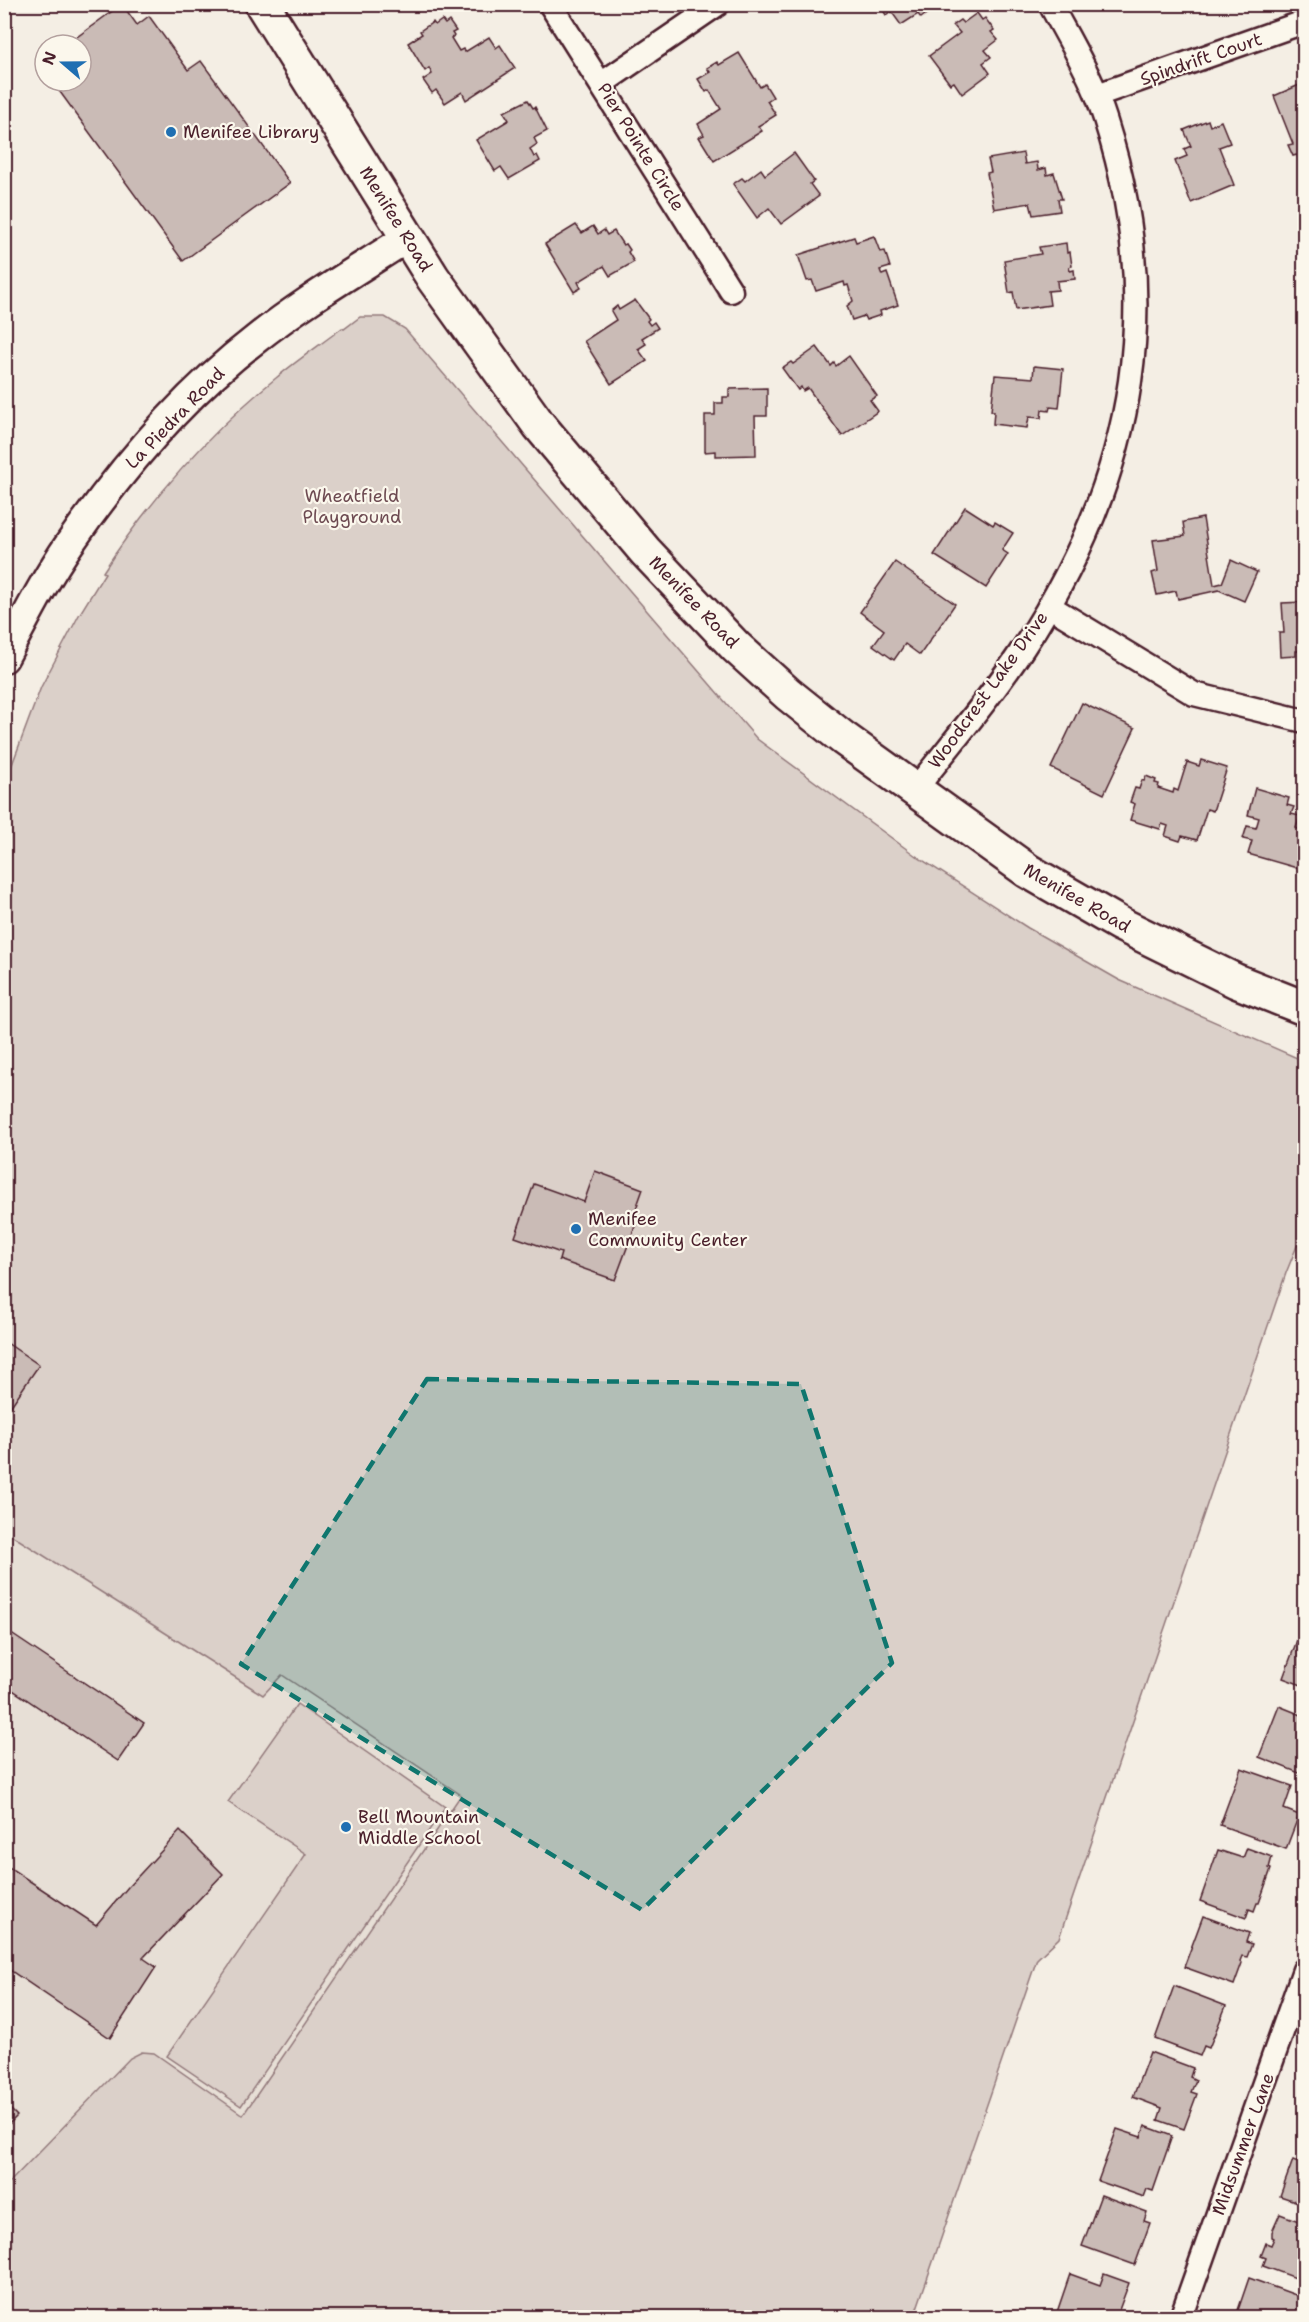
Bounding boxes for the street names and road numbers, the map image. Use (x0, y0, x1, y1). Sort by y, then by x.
street label: Spindrift Court (1137, 27, 1265, 91)
street label: Pier Pointe Circle (592, 78, 690, 216)
street label: Menifee Road (354, 162, 438, 276)
street label: La Piedra Road (120, 362, 230, 474)
street label: Menifee Road (644, 550, 744, 654)
street label: Woodcrest Lake Drive (923, 606, 1053, 774)
street label: Menifee Road (1019, 858, 1135, 938)
street label: Midsummer Lane (1206, 2070, 1280, 2218)

